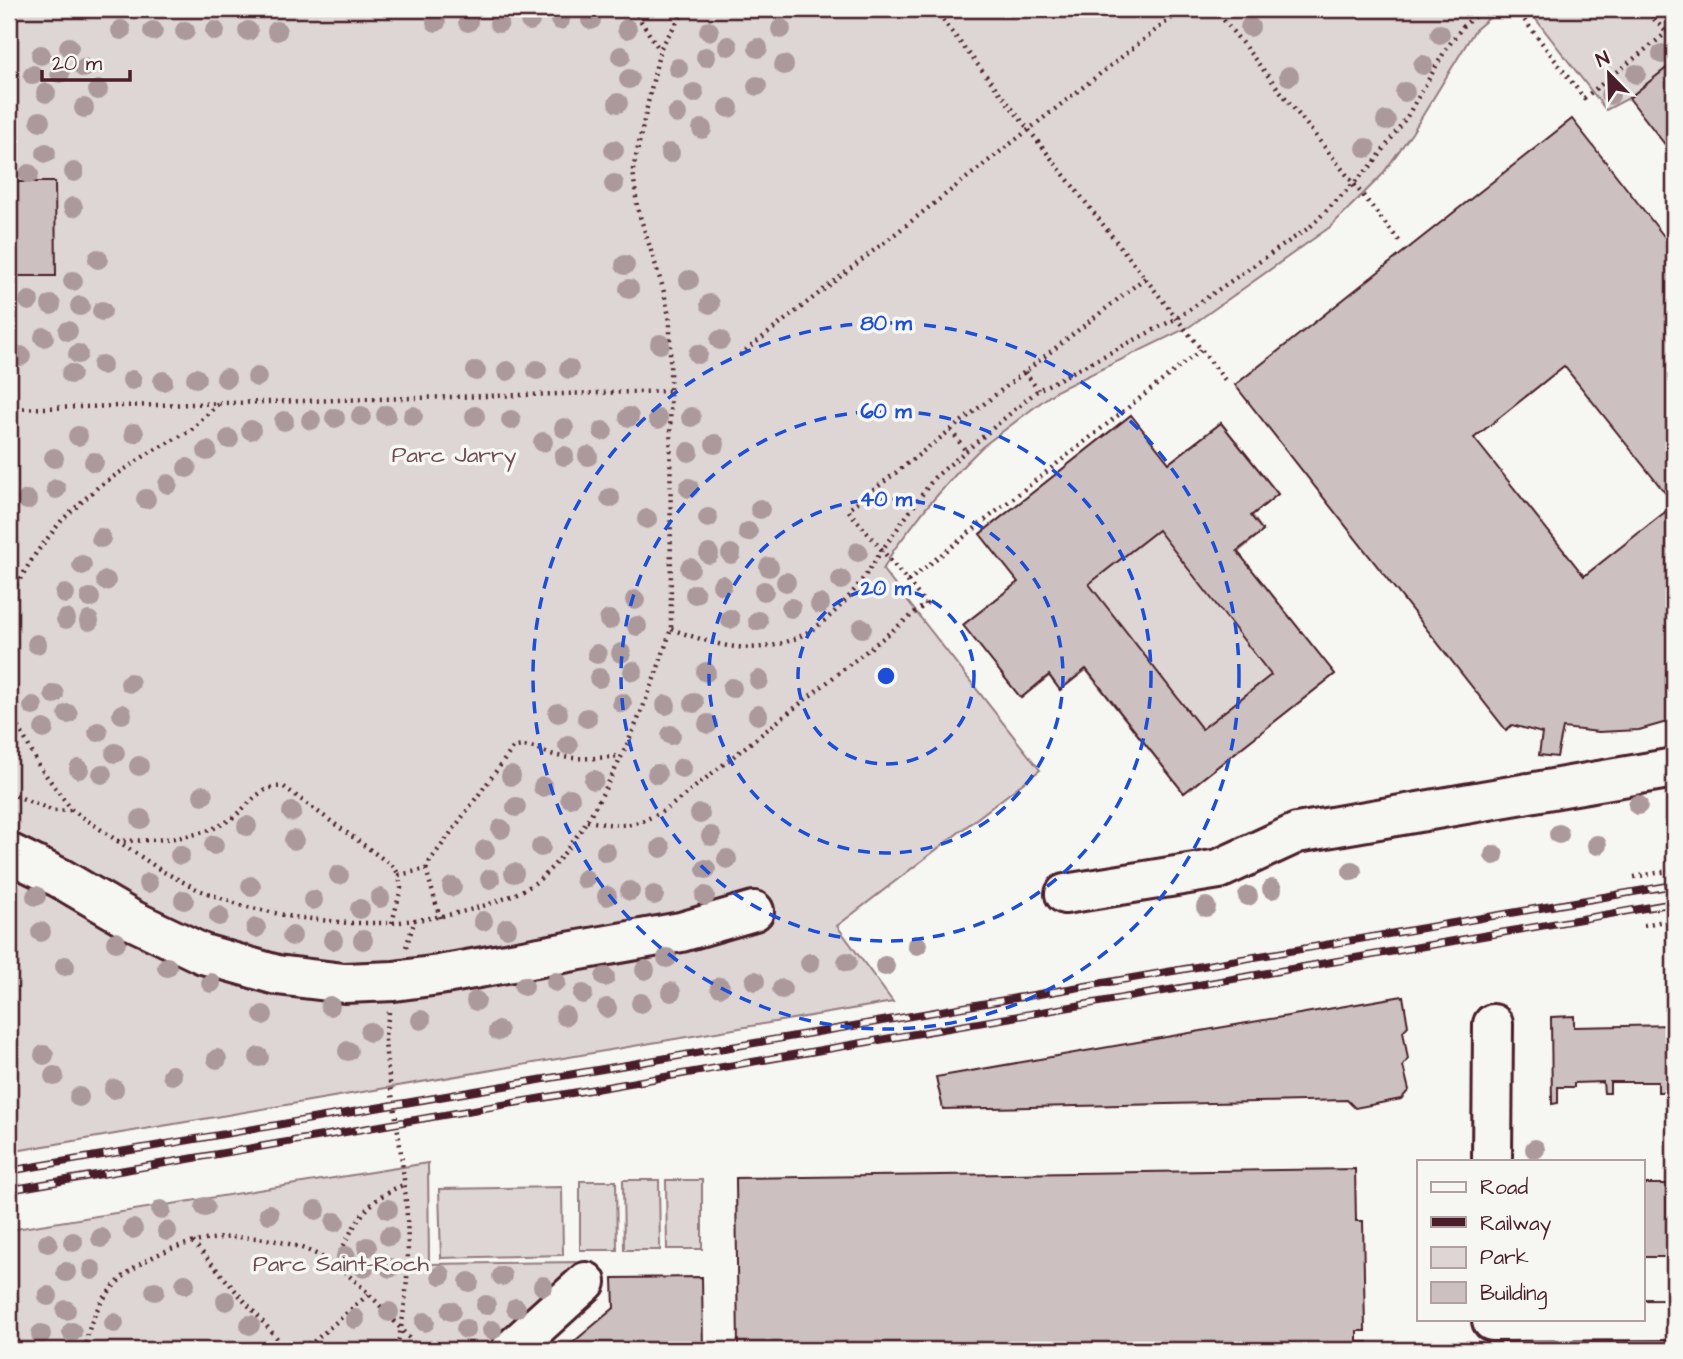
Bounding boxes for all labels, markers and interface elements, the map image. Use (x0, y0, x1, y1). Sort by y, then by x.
scale bar (42, 38, 130, 82)
north arrow (1574, 38, 1644, 108)
text: N (1592, 45, 1614, 74)
text: 20 m (52, 49, 103, 78)
text: 80 m (860, 309, 912, 338)
text: 60 m (860, 397, 912, 426)
park label: Parc Jarry (392, 439, 517, 472)
text: 40 m (860, 485, 913, 514)
text: 20 m (860, 574, 912, 603)
centre of rings (874, 664, 898, 688)
legend (1417, 1160, 1644, 1320)
text: Road (1480, 1173, 1528, 1202)
text: Railway (1480, 1209, 1552, 1240)
text: Park (1480, 1243, 1529, 1272)
park label: Parc Saint-Roch (253, 1248, 430, 1280)
text: Building (1480, 1279, 1548, 1310)

